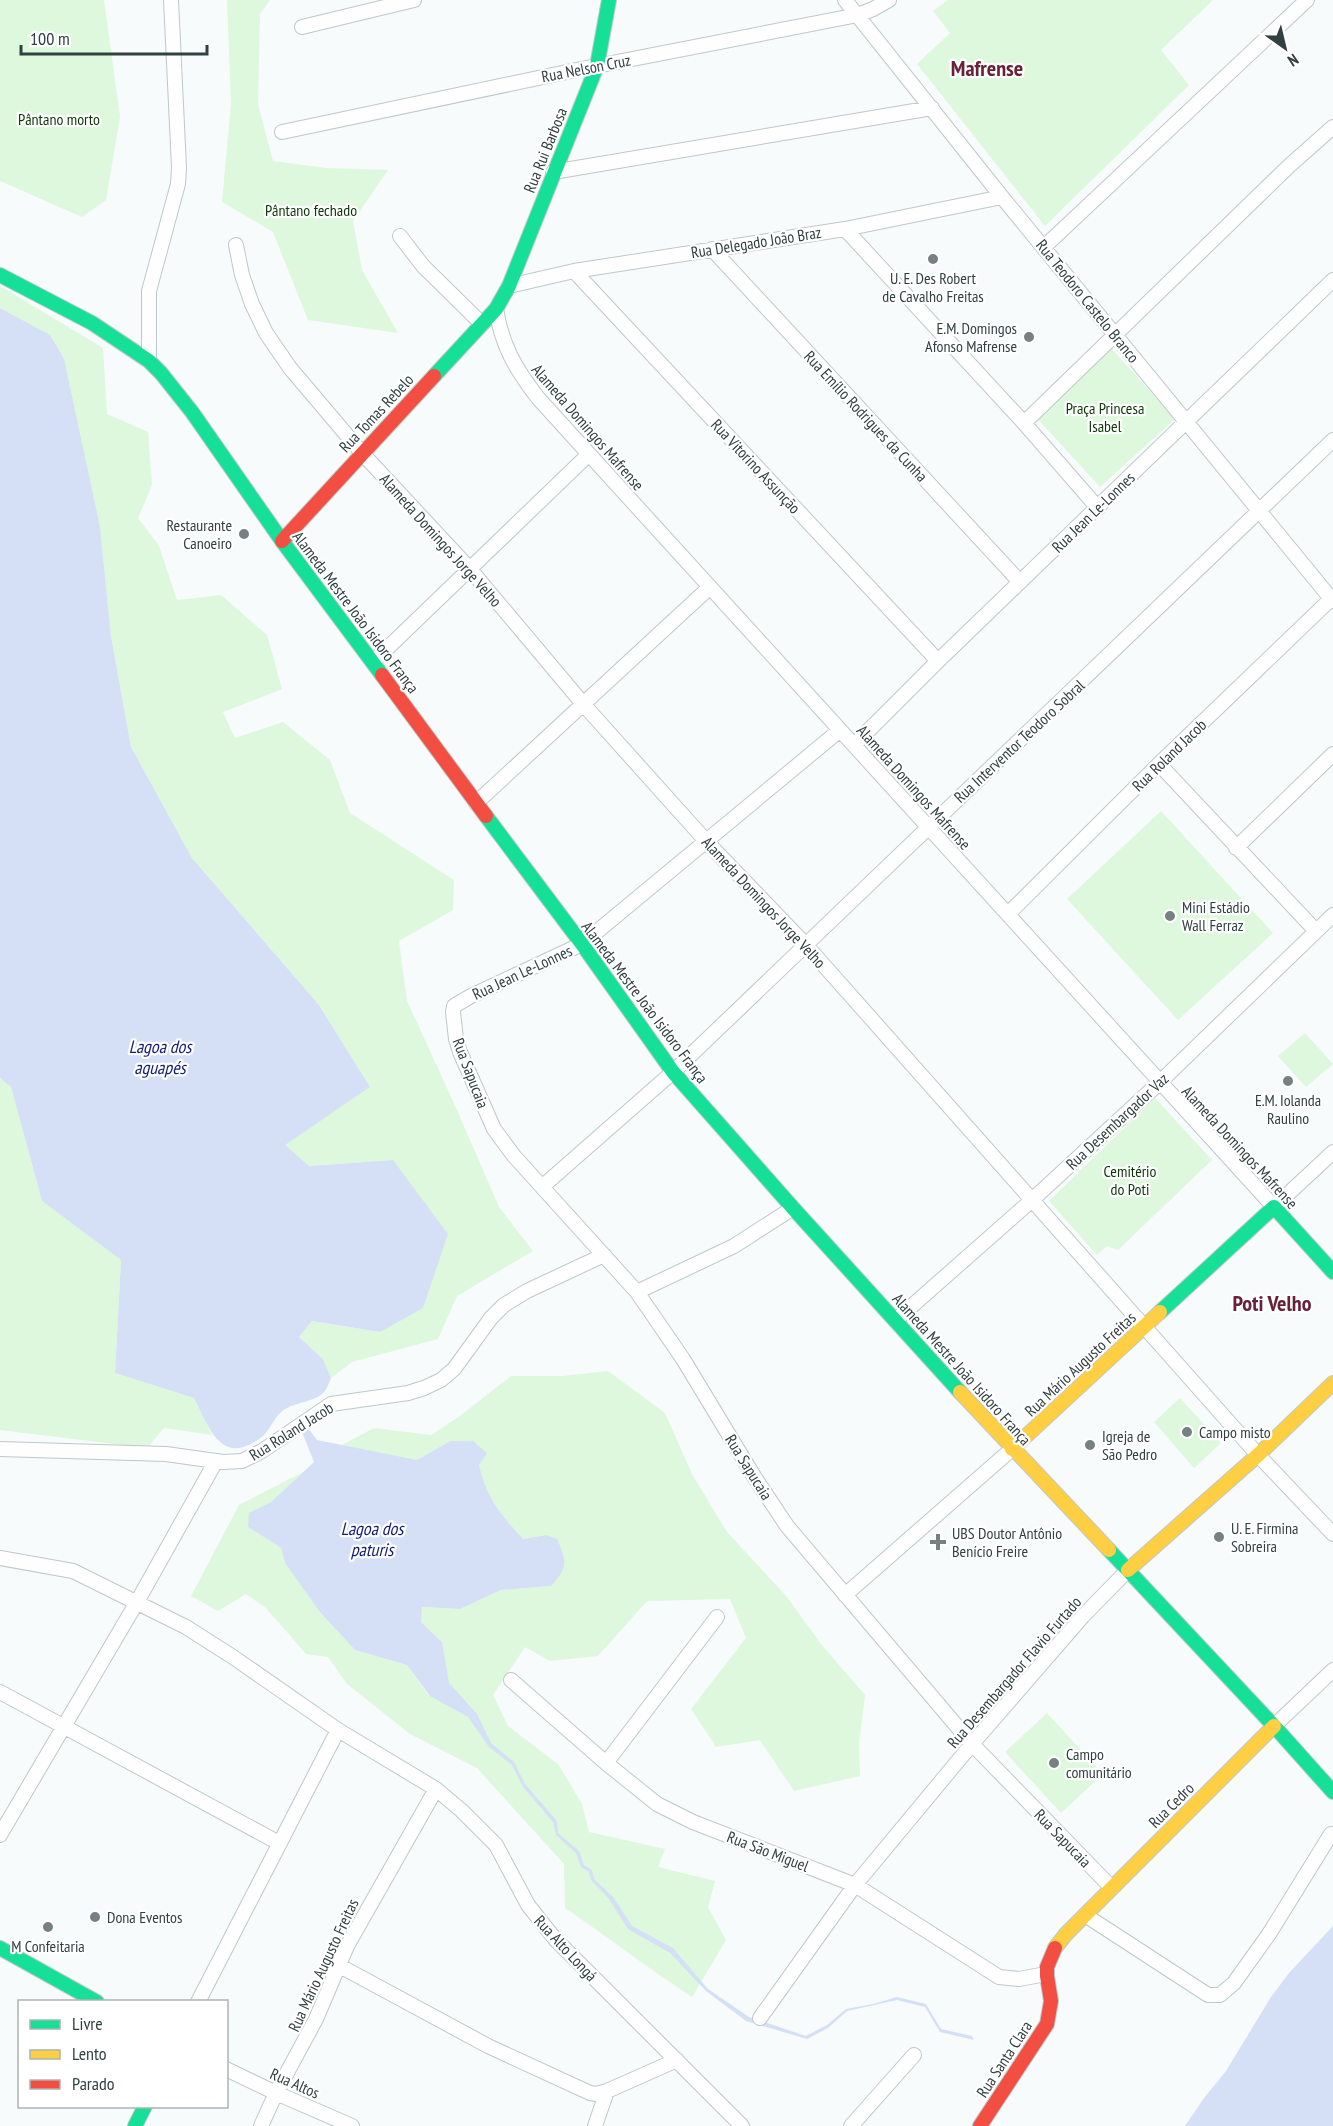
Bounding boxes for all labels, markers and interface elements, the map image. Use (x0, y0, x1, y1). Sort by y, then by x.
scale bar (21, 18, 207, 56)
north arrow (1255, 18, 1315, 78)
text: 100 m (30, 27, 70, 50)
street label: Rua Nelson Cruz (540, 50, 632, 86)
text: N (1284, 50, 1303, 71)
district label: Mafrense (951, 54, 1023, 82)
street label: Rua Rui Barbosa (519, 105, 571, 195)
park label: Pântano morto (18, 109, 100, 129)
park label: Pântano fechado (265, 200, 357, 220)
street label: Rua Delegado João Braz (689, 222, 823, 262)
street label: Rua Teodoro Castelo Branco (1032, 235, 1144, 367)
marker: U. E. Des Robert de Cavalho Freitas (926, 252, 940, 266)
place label: U. E. Des Robert de Cavalho Freitas (882, 268, 984, 306)
place label: E.M. Domingos Afonso Mafrense (925, 318, 1017, 356)
marker: E.M. Domingos Afonso Mafrense (1022, 330, 1036, 344)
street label: Rua Emílio Rodrigues da Cunha (800, 346, 932, 486)
street label: Alameda Domingos Mafrense (528, 360, 648, 494)
street label: Rua Tomas Rebelo (335, 370, 417, 456)
park label: Praça Princesa Isabel (1066, 398, 1144, 436)
street label: Rua Vitorino Assunção (707, 414, 805, 518)
street label: Rua Jean Le-Lonnes (1047, 467, 1139, 557)
street label: Alameda Domingos Jorge Velho (376, 469, 506, 611)
place label: Restaurante Canoeiro (166, 515, 232, 553)
marker: Restaurante Canoeiro (237, 527, 251, 541)
street label: Alameda Mestre João Isidoro França (289, 527, 423, 697)
street label: Rua Interventor Teodoro Sobral (949, 675, 1089, 807)
street label: Rua Roland Jacob (1128, 715, 1210, 795)
street label: Alameda Domingos Mafrense (853, 720, 975, 854)
street label: Alameda Domingos Jorge Velho (698, 832, 830, 972)
place label: Mini Estádio Wall Ferraz (1182, 897, 1250, 935)
marker: Mini Estádio Wall Ferraz (1163, 909, 1177, 923)
street label: Alameda Mestre João Isidoro França (578, 917, 712, 1087)
street label: Rua Jean Le-Lonnes (469, 940, 575, 1004)
water label: Lagoa dos aguapés (129, 1035, 193, 1079)
street label: Rua Sapucaia (448, 1035, 494, 1111)
street label: Rua Desembargador Vaz (1062, 1068, 1173, 1174)
marker: E.M. Iolanda Raulino (1281, 1074, 1295, 1088)
street label: Alameda Domingos Mafrense (1178, 1081, 1302, 1213)
place label: E.M. Iolanda Raulino (1255, 1090, 1321, 1128)
park label: Cemitério do Poti (1103, 1161, 1157, 1199)
street label: Alameda Mestre João Isidoro França (888, 1289, 1036, 1449)
district label: Poti Velho (1232, 1289, 1312, 1317)
street label: Rua Mário Augusto Freitas (1020, 1307, 1140, 1421)
street label: Rua Roland Jacob (245, 1397, 337, 1465)
place label: Campo misto (1199, 1422, 1271, 1442)
marker: Campo misto (1180, 1425, 1194, 1439)
place label: Igreja de São Pedro (1102, 1426, 1157, 1464)
street label: Rua Sapucaia (721, 1431, 777, 1503)
marker: Igreja de São Pedro (1083, 1438, 1097, 1452)
water label: Lagoa dos paturis (341, 1517, 405, 1561)
place label: U. E. Firmina Sobreira (1231, 1518, 1298, 1556)
place label: UBS Doutor Antônio Benício Freire (952, 1523, 1062, 1561)
marker: U. E. Firmina Sobreira (1212, 1530, 1226, 1544)
marker: UBS Doutor Antônio Benício Freire (929, 1533, 947, 1551)
street label: Rua Desembargador Flavio Furtado (943, 1592, 1085, 1752)
place label: Campo comunitário (1066, 1744, 1132, 1782)
marker: Campo comunitário (1047, 1756, 1061, 1770)
street label: Rua Cedro (1144, 1778, 1198, 1832)
street label: Rua Sapucaia (1030, 1805, 1096, 1871)
street label: Rua São Miguel (724, 1826, 812, 1876)
street label: Rua Mário Augusto Freitas (283, 1895, 363, 2035)
place label: Dona Eventos (107, 1907, 182, 1927)
marker: Dona Eventos (88, 1910, 102, 1924)
street label: Rua Alto Longá (530, 1911, 602, 1985)
marker: M Confeitaria (41, 1920, 55, 1934)
place label: M Confeitaria (11, 1936, 85, 1956)
legend (18, 2000, 228, 2108)
text: Livre (72, 2012, 103, 2035)
street label: Rua Santa Clara (972, 2017, 1036, 2101)
text: Lento (72, 2042, 107, 2065)
street label: Rua Altos (267, 2063, 323, 2103)
text: Parado (72, 2072, 115, 2095)

